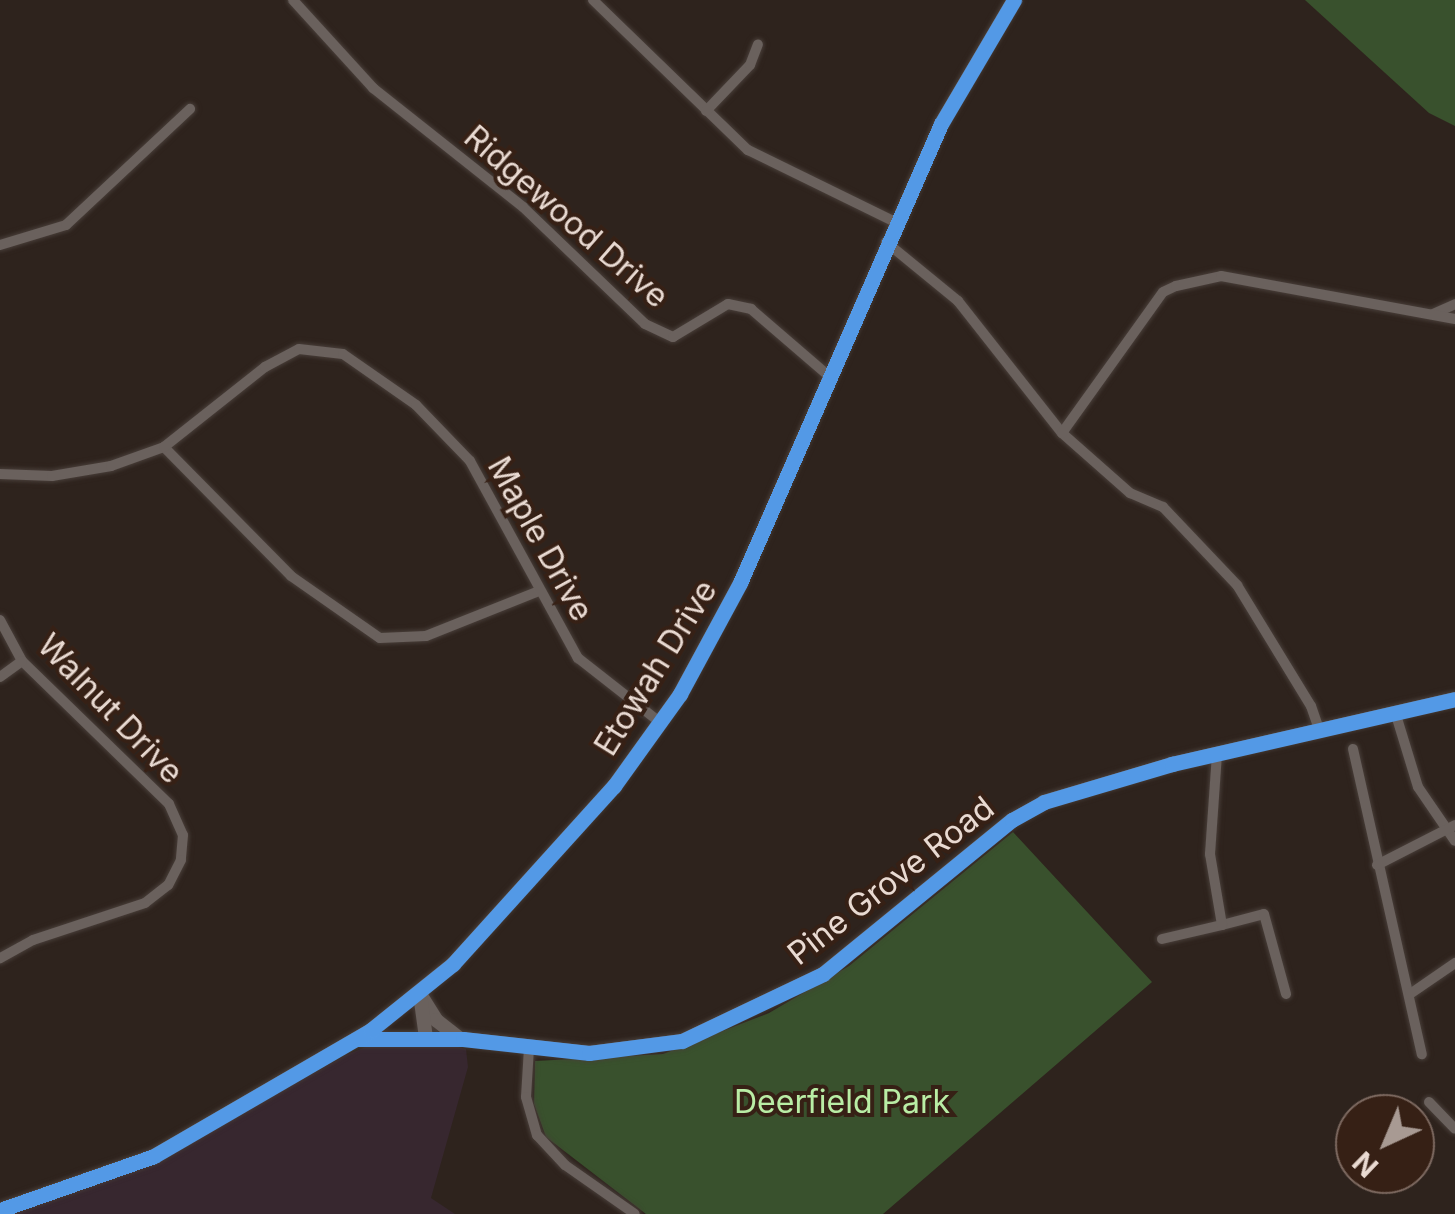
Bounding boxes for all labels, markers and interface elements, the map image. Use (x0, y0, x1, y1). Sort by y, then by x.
street label: Ridgewood Drive (456, 118, 676, 316)
street label: Maple Drive (479, 450, 601, 628)
street label: Etowah Drive (587, 573, 725, 763)
street label: Walnut Drive (29, 626, 191, 792)
street label: Pine Grove Road (780, 789, 1002, 973)
park label: Deerfield Park (734, 1083, 950, 1121)
north arrow (1335, 1094, 1435, 1194)
text: N (1346, 1144, 1385, 1184)

